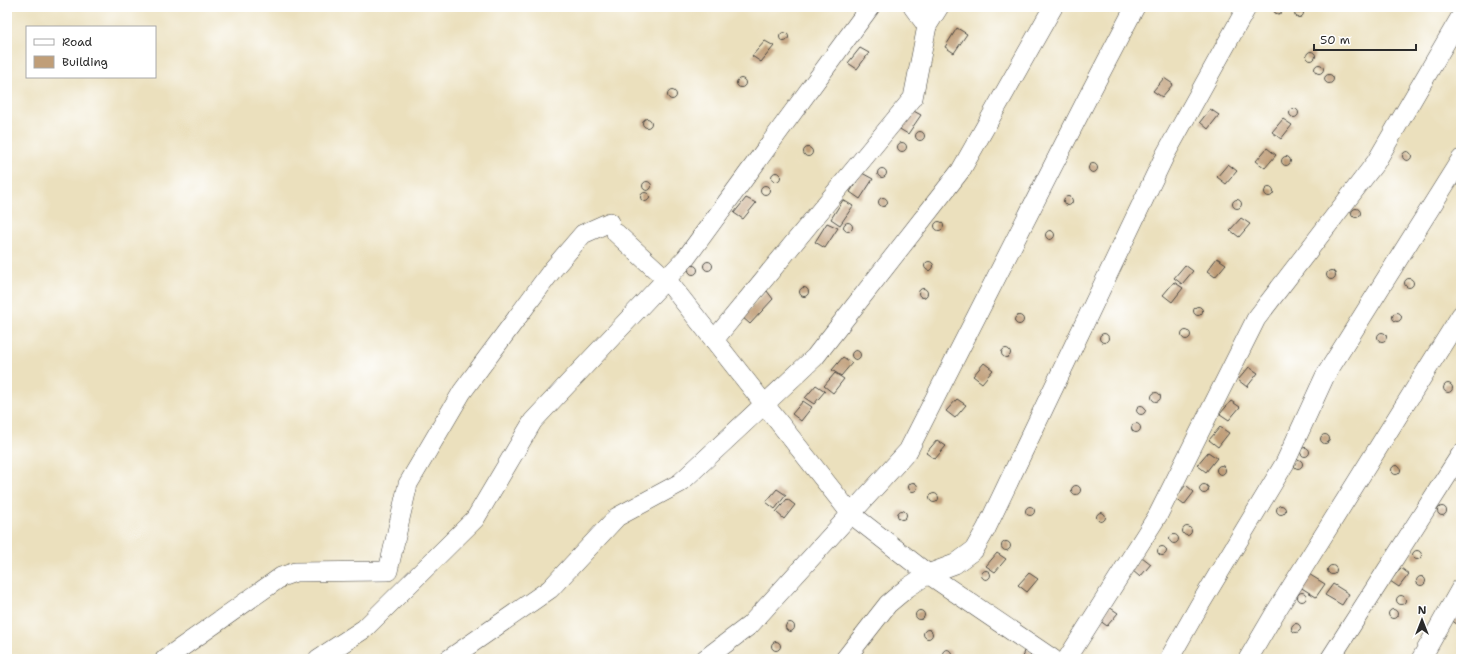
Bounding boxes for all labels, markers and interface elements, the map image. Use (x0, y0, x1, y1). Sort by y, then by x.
legend (26, 26, 156, 78)
scale bar (1314, 26, 1416, 52)
text: 50 m (1320, 32, 1350, 48)
text: Road (62, 34, 93, 50)
text: Building (62, 54, 108, 70)
north arrow (1402, 600, 1442, 640)
text: N (1418, 603, 1427, 618)

